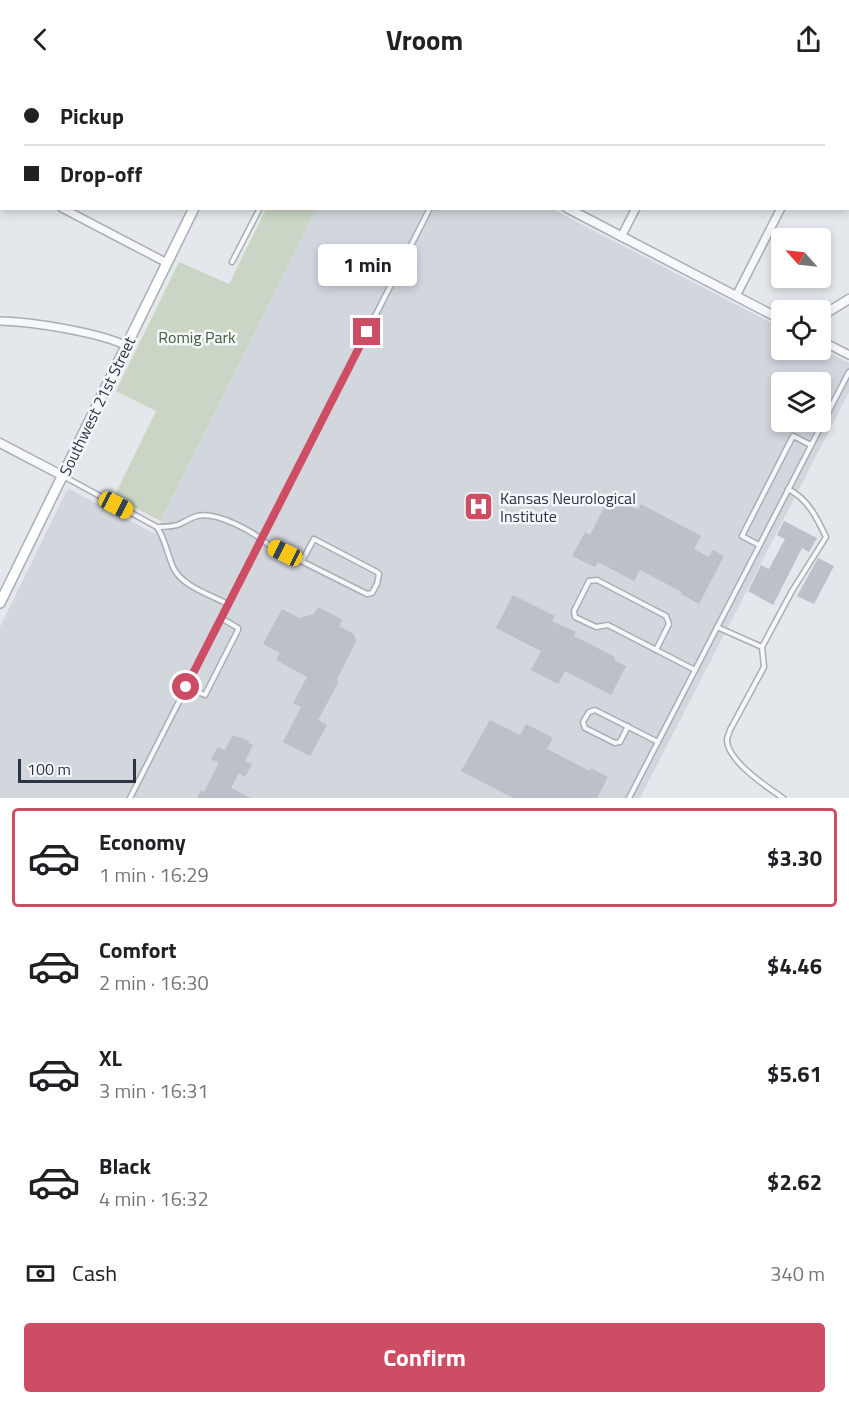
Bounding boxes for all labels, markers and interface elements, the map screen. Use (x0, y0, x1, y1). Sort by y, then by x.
text: Vroom (386, 19, 463, 60)
icon: back (24, 23, 57, 56)
icon: share (792, 23, 825, 56)
text: Pickup (60, 99, 124, 133)
text: Drop-off (60, 157, 142, 191)
north arrow (771, 228, 831, 288)
map controls (771, 228, 831, 432)
callout: 1 min (318, 245, 416, 287)
text: 1 min (343, 249, 392, 280)
button: locate (771, 300, 831, 360)
route end (353, 318, 380, 345)
park label: Romig Park (158, 325, 236, 349)
street label: Southwest 21st Street (53, 332, 141, 480)
button: layers (771, 372, 831, 432)
place label: Kansas Neurological Institute (500, 486, 636, 528)
car (96, 489, 136, 521)
hospital icon: Kansas Neurological Institute (463, 491, 495, 523)
car (265, 537, 305, 569)
route start (172, 673, 199, 700)
scale bar (18, 756, 136, 784)
text: 100 m (27, 757, 71, 781)
text: Economy (99, 825, 186, 859)
icon: car (27, 831, 81, 885)
text: $3.30 (767, 841, 822, 875)
text: 1 min · 16:29 (99, 859, 209, 890)
text: Comfort (99, 933, 177, 967)
icon: car (27, 939, 81, 993)
text: $4.46 (767, 949, 822, 983)
text: 2 min · 16:30 (99, 967, 209, 998)
text: XL (99, 1041, 122, 1075)
icon: car (27, 1047, 81, 1101)
text: $5.61 (767, 1057, 822, 1091)
text: 3 min · 16:31 (99, 1075, 209, 1106)
text: Black (99, 1149, 151, 1183)
icon: car (27, 1155, 81, 1209)
text: $2.62 (767, 1165, 822, 1199)
text: 4 min · 16:32 (99, 1183, 209, 1214)
text: Cash (72, 1256, 117, 1290)
icon: cash (24, 1257, 57, 1290)
text: 340 m (770, 1258, 825, 1289)
button: Confirm (24, 1323, 825, 1392)

